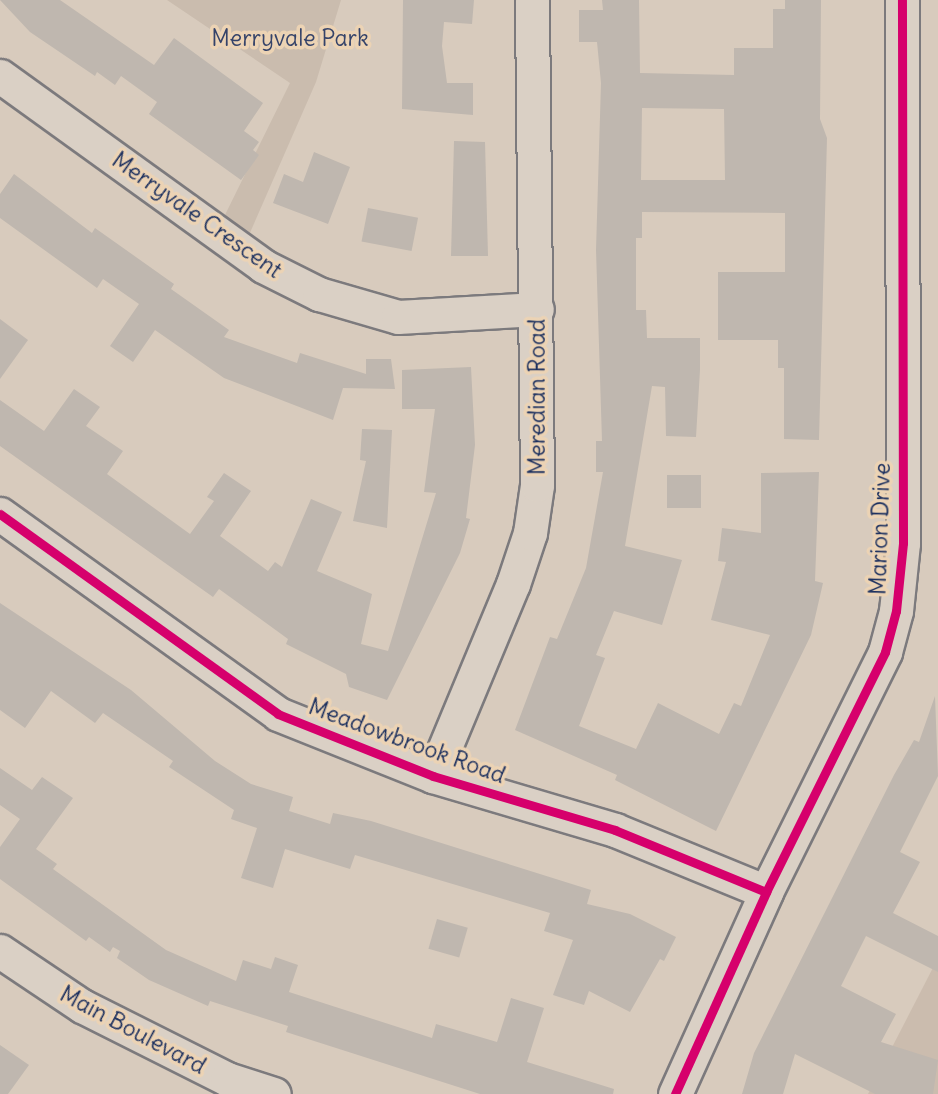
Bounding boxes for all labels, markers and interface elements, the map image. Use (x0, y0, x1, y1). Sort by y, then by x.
park label: Merryvale Park (211, 24, 369, 52)
street label: Merryvale Crescent (107, 146, 287, 284)
street label: Meredian Road (523, 319, 551, 475)
street label: Marion Drive (864, 462, 896, 596)
street label: Meadowbrook Road (305, 693, 509, 789)
street label: Main Boulevard (55, 980, 211, 1080)

